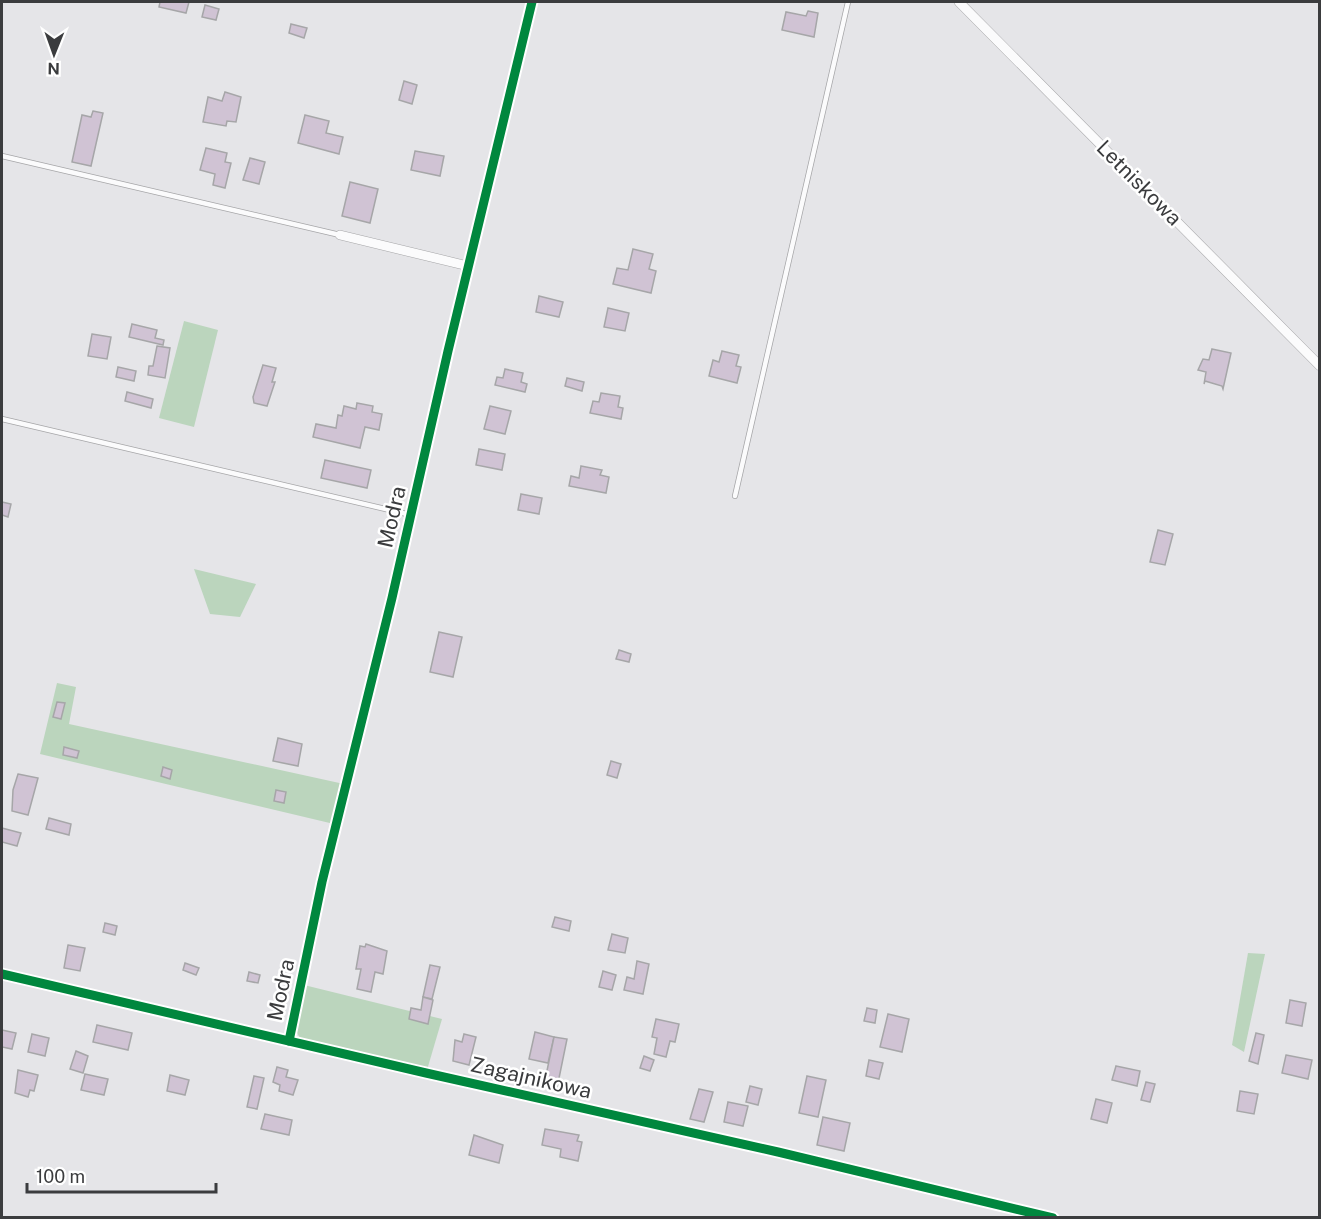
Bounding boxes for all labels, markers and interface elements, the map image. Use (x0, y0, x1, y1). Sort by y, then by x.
north arrow (24, 24, 84, 84)
text: N (47, 59, 60, 78)
street label: Letniskowa (1092, 135, 1187, 230)
street label: Modra (372, 484, 411, 550)
street label: Modra (262, 957, 299, 1023)
street label: Zagajnikowa (468, 1051, 594, 1104)
scale bar (27, 1156, 216, 1194)
text: 100 m (36, 1166, 85, 1187)

